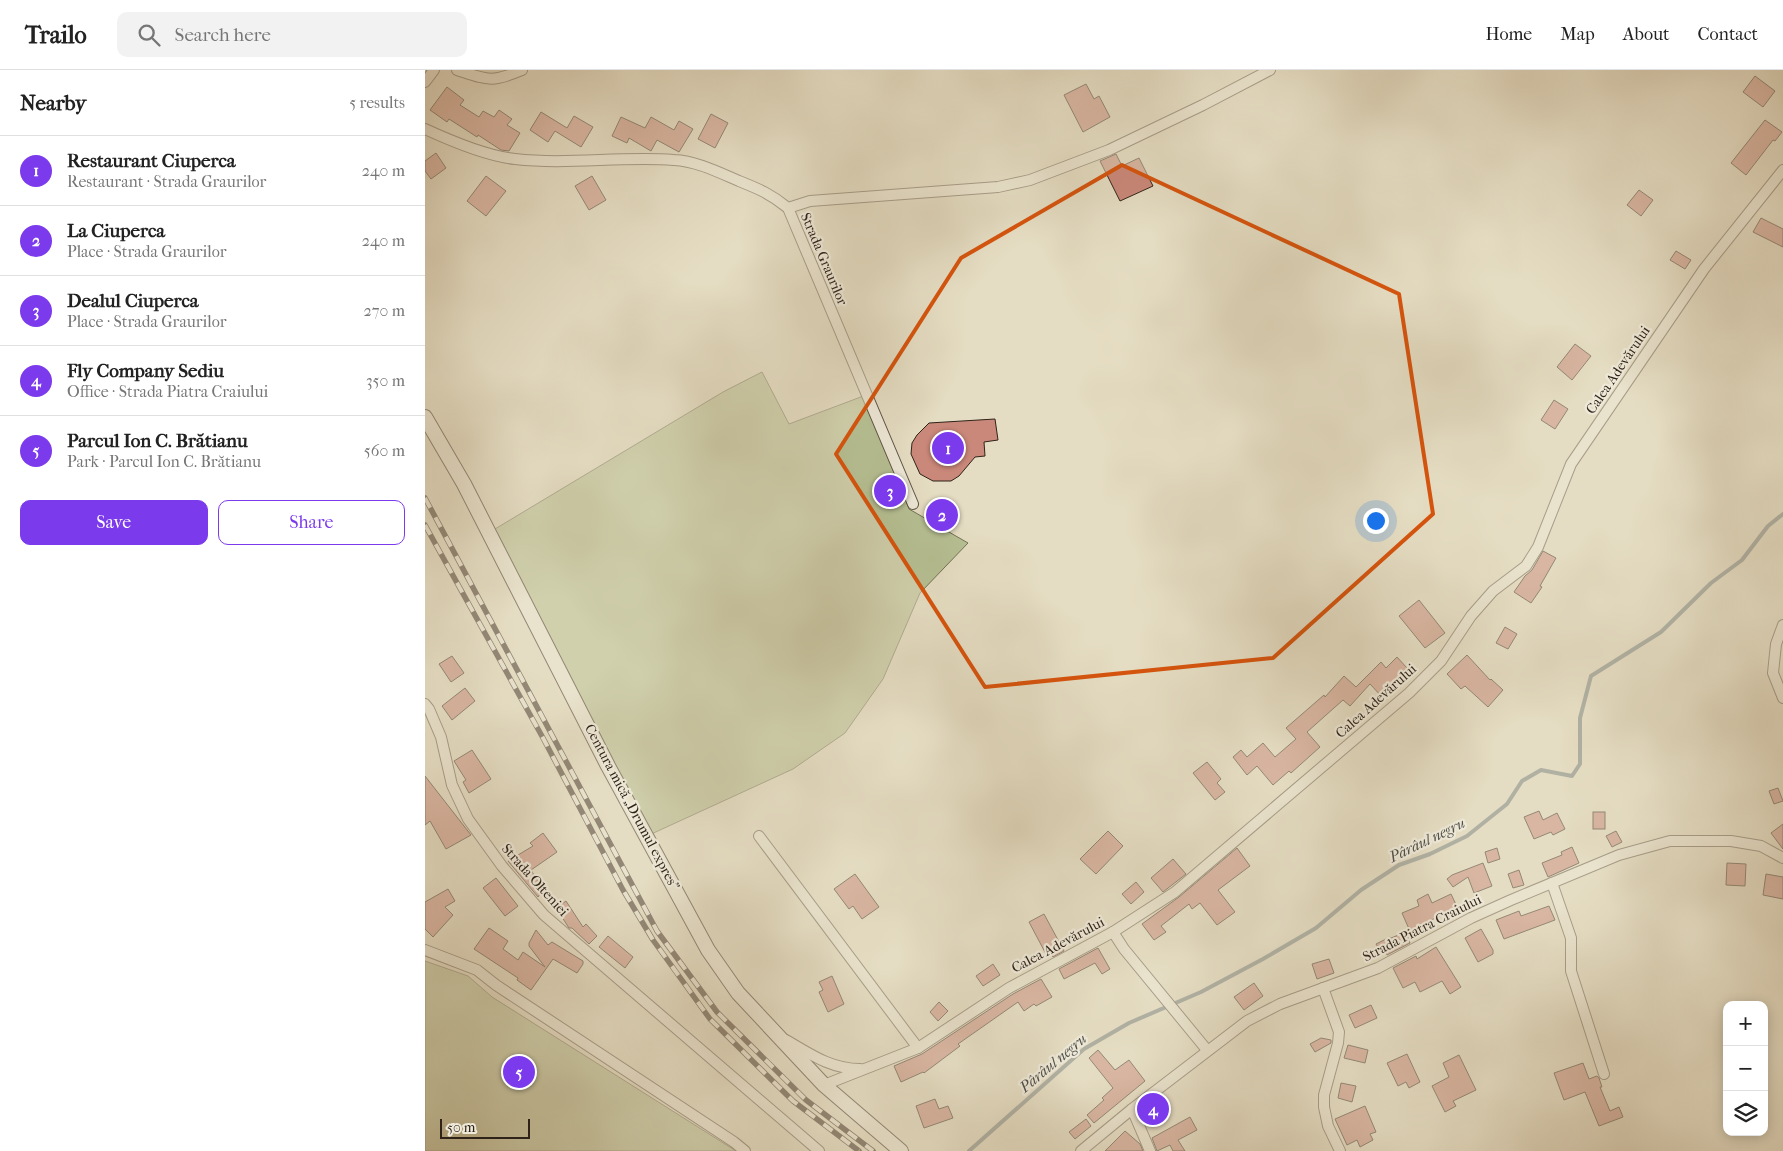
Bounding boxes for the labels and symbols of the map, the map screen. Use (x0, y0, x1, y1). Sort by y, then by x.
street label: Strada Graurilor (797, 210, 851, 308)
street label: Calea Adevărului (1582, 323, 1654, 417)
pin: 1 (932, 429, 964, 467)
pin: 3 (874, 472, 906, 510)
pin: 2 (926, 496, 958, 534)
your location (1363, 508, 1389, 534)
street label: Calea Adevărului (1332, 660, 1420, 742)
street label: Centura mică „Drumul expres” (581, 721, 683, 893)
water label: Pârâul negru (1385, 814, 1468, 867)
street label: Strada Olteniei (498, 840, 572, 920)
street label: Strada Piatra Craiului (1360, 891, 1484, 965)
street label: Calea Adevărului (1009, 913, 1107, 977)
water label: Pârâul negru (1015, 1030, 1090, 1097)
pin: 5 (503, 1053, 535, 1091)
pin: 4 (1137, 1090, 1169, 1128)
scale bar (440, 1116, 530, 1139)

